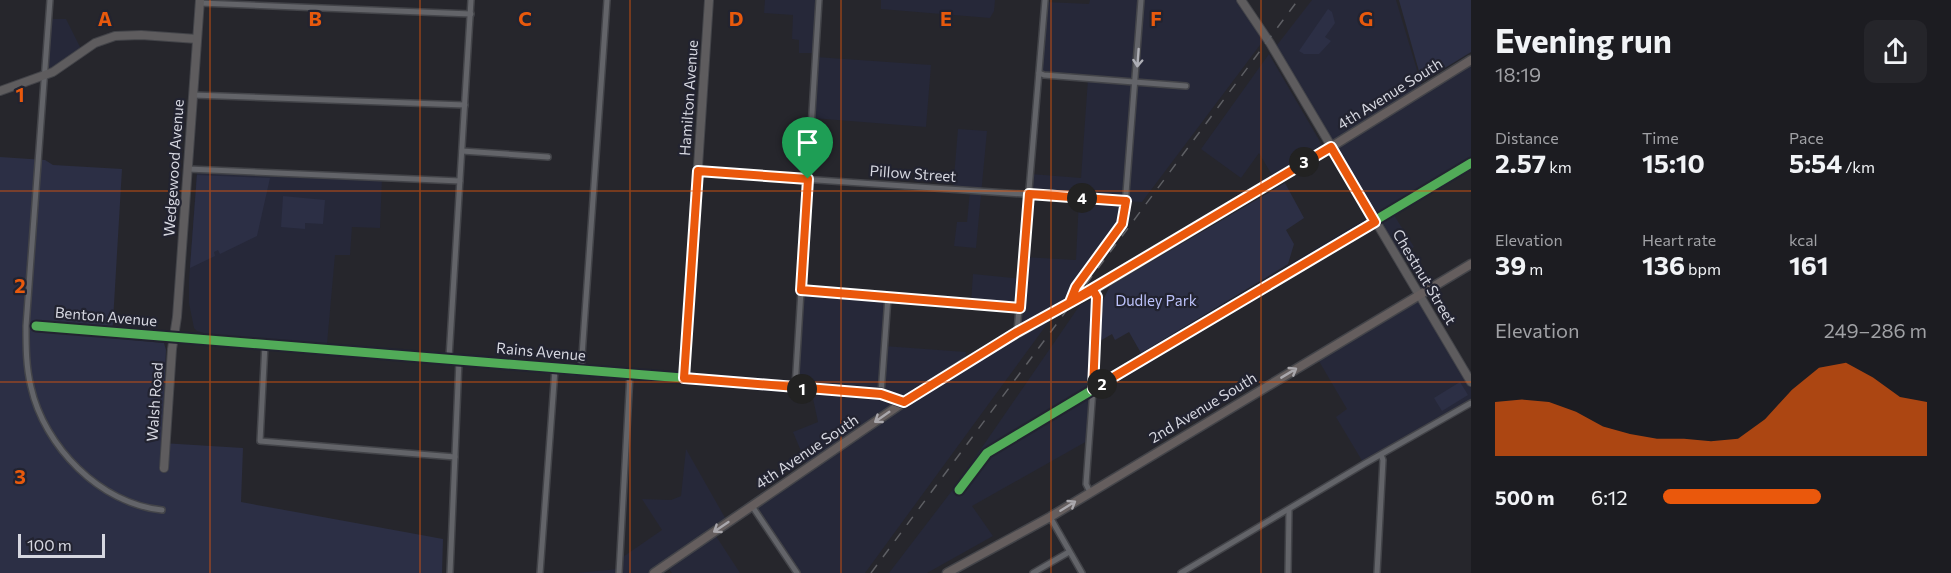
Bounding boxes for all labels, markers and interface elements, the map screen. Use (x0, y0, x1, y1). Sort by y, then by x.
text: A (98, 6, 112, 30)
text: B (308, 6, 322, 30)
text: C (518, 6, 532, 30)
text: D (729, 6, 743, 30)
text: E (940, 6, 952, 30)
text: F (1150, 6, 1162, 30)
text: G (1359, 6, 1373, 30)
text: Evening run (1495, 19, 1672, 60)
button: share (1864, 20, 1927, 83)
street label: Hamilton Avenue (675, 39, 701, 157)
one-way arrow (1132, 48, 1143, 68)
street label: 4th Avenue South (1334, 54, 1445, 133)
text: 18:19 (1495, 62, 1541, 86)
text: 1 (15, 82, 25, 106)
street label: Wedgewood Avenue (159, 99, 187, 237)
pin (782, 117, 833, 179)
icon: arrive (791, 126, 824, 159)
text: Distance (1495, 128, 1559, 147)
text: Time (1642, 128, 1679, 147)
text: Pace (1789, 128, 1824, 147)
pin: 3 (1289, 147, 1319, 177)
text: 2.57 (1495, 147, 1546, 178)
text: 15:10 (1642, 147, 1705, 178)
text: 5:54 (1789, 147, 1842, 178)
text: 3 (1299, 152, 1309, 171)
text: km (1546, 157, 1572, 176)
text: /km (1842, 157, 1875, 176)
street label: Pillow Street (869, 161, 957, 185)
pin: 4 (1067, 183, 1097, 213)
text: 4 (1077, 188, 1087, 207)
street label: Chestnut Street (1389, 226, 1460, 327)
text: Elevation (1495, 230, 1563, 249)
text: Heart rate (1642, 230, 1716, 249)
text: kcal (1789, 230, 1818, 249)
text: 39 (1495, 249, 1526, 280)
text: 136 (1642, 249, 1685, 280)
text: 161 (1789, 249, 1829, 280)
text: m (1526, 259, 1543, 278)
text: bpm (1685, 259, 1721, 278)
text: 2 (14, 273, 26, 297)
park label: Dudley Park (1115, 291, 1197, 309)
street label: Benton Avenue (54, 303, 158, 329)
text: Elevation (1495, 318, 1580, 342)
text: 249–286 m (1824, 318, 1927, 342)
street label: Rains Avenue (495, 338, 587, 364)
street label: Walsh Road (142, 362, 166, 442)
one-way arrow (1280, 366, 1297, 378)
street label: 2nd Avenue South (1145, 368, 1260, 446)
pin: 2 (1087, 369, 1117, 399)
pin: 1 (787, 374, 817, 404)
text: 2 (1097, 374, 1107, 393)
text: 1 (798, 379, 806, 398)
street label: 4th Avenue South (752, 410, 861, 492)
one-way arrow (875, 411, 891, 423)
text: 3 (14, 464, 26, 488)
text: 500 m (1495, 485, 1555, 509)
text: 6:12 (1591, 485, 1628, 509)
one-way arrow (1059, 499, 1076, 512)
one-way arrow (714, 521, 730, 533)
scale bar (18, 531, 105, 558)
text: 100 m (27, 535, 72, 554)

